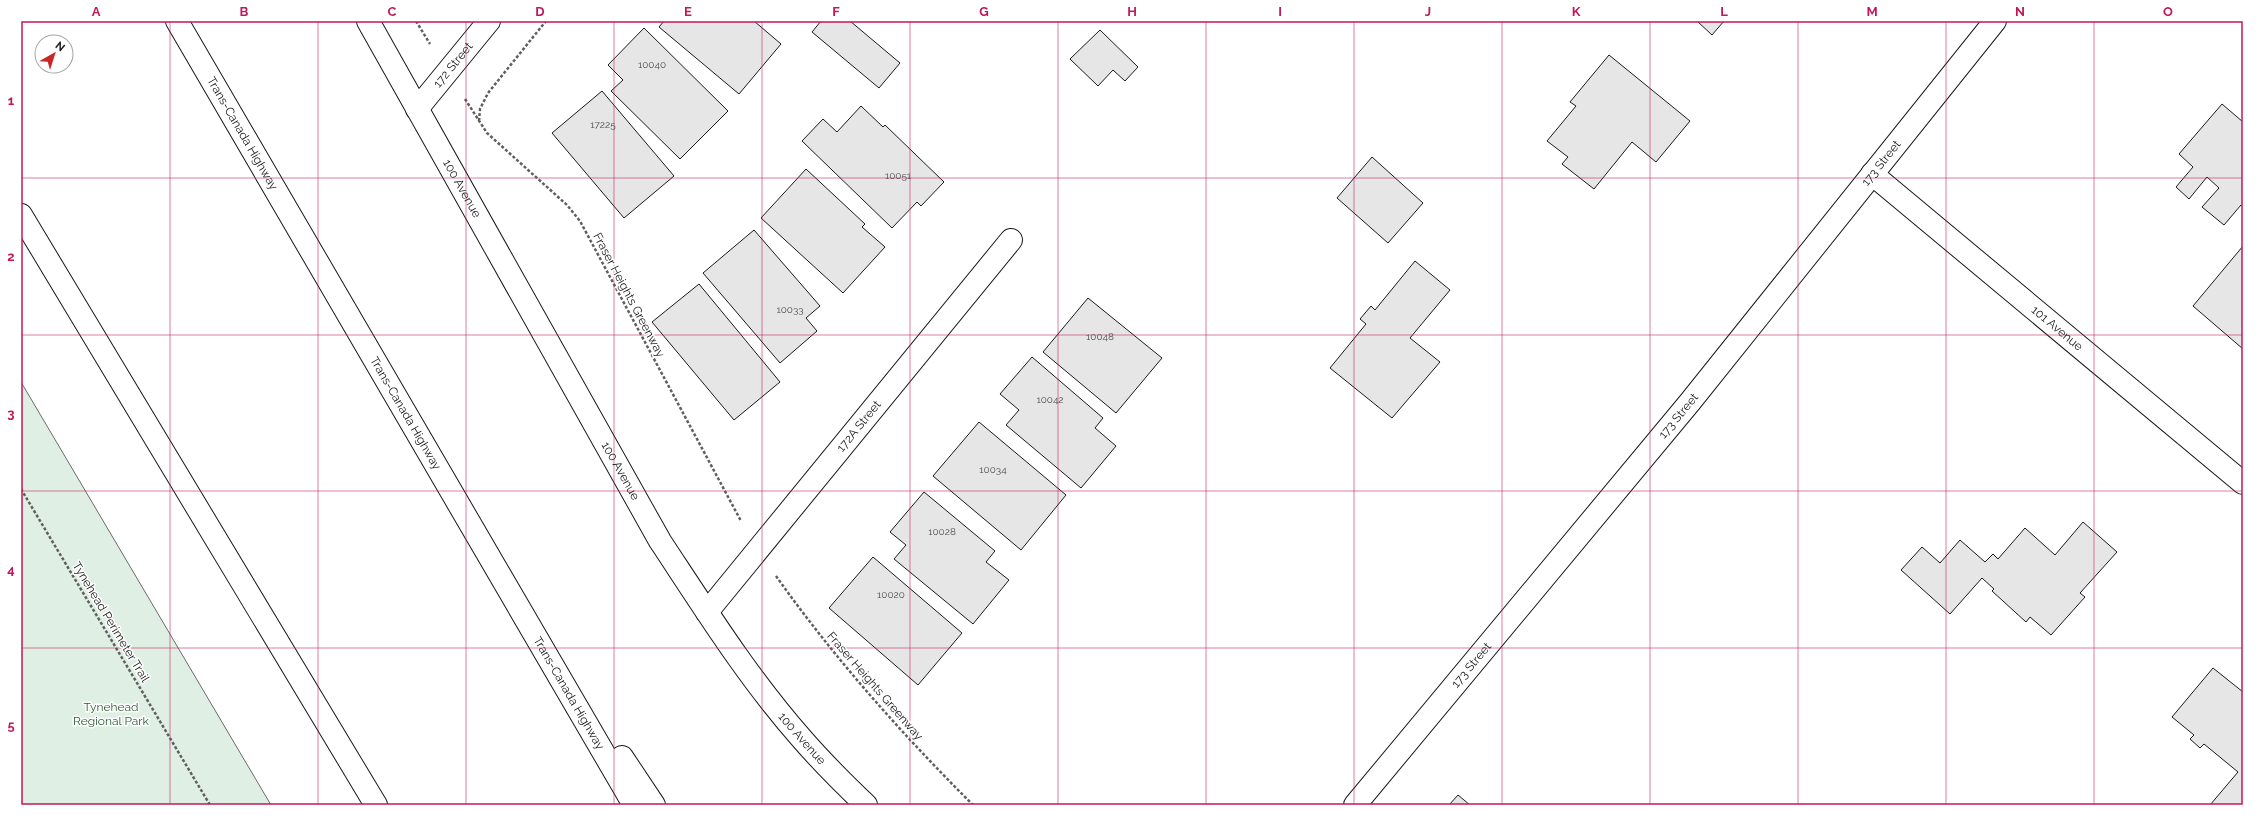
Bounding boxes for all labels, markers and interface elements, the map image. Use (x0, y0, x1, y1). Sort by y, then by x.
text: A (92, 4, 101, 19)
text: B (240, 4, 249, 19)
text: C (388, 4, 397, 19)
text: D (535, 4, 545, 19)
text: E (684, 4, 692, 19)
text: F (832, 4, 840, 19)
text: G (979, 4, 989, 19)
text: H (1127, 4, 1137, 19)
text: I (1278, 4, 1282, 19)
text: J (1425, 4, 1431, 19)
text: K (1572, 4, 1581, 19)
text: L (1720, 4, 1728, 19)
text: M (1866, 4, 1878, 19)
text: N (2015, 4, 2025, 19)
text: O (2163, 4, 2173, 19)
north arrow (34, 34, 74, 74)
text: N (53, 39, 67, 54)
street label: 172 Street (431, 39, 476, 90)
house number: 10040 (638, 59, 666, 70)
street label: Trans-Canada Highway (204, 74, 281, 193)
text: 1 (8, 93, 15, 108)
house number: 17225 (590, 119, 616, 130)
street label: 173 Street (1859, 138, 1904, 189)
street label: 100 Avenue (440, 157, 484, 220)
house number: 10051 (885, 170, 912, 181)
street label: Fraser Heights Greenway (590, 230, 668, 360)
text: 2 (7, 249, 15, 264)
street label: 101 Avenue (2029, 303, 2086, 354)
house number: 10033 (776, 304, 804, 315)
house number: 10048 (1086, 331, 1114, 342)
street label: Trans-Canada Highway (367, 354, 444, 473)
street label: 173 Street (1656, 391, 1701, 441)
house number: 10042 (1036, 394, 1064, 405)
street label: 172A Street (834, 398, 884, 455)
text: 3 (7, 406, 15, 421)
street label: 100 Avenue (599, 439, 643, 503)
house number: 10034 (979, 464, 1007, 475)
house number: 10028 (928, 526, 956, 537)
street label: Tynehead Perimeter Trail (70, 559, 153, 685)
text: 4 (7, 562, 15, 577)
house number: 10020 (877, 589, 905, 600)
street label: Fraser Heights Greenway (824, 629, 926, 743)
street label: Trans-Canada Highway (530, 634, 607, 753)
street label: 173 Street (1449, 640, 1494, 690)
park label: Tynehead Regional Park (73, 700, 150, 728)
street label: 100 Avenue (775, 710, 829, 768)
text: 5 (7, 718, 15, 733)

